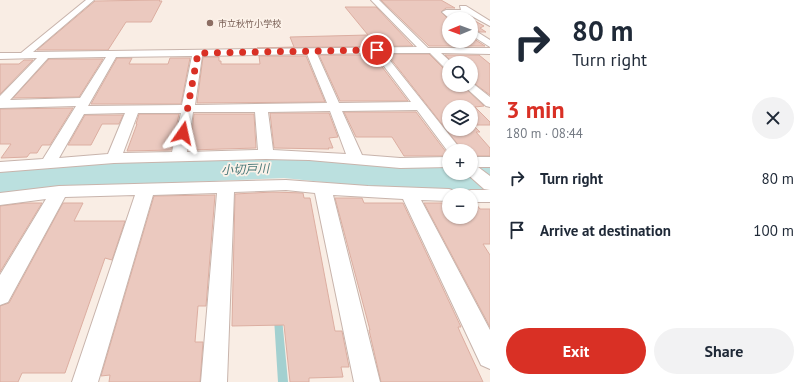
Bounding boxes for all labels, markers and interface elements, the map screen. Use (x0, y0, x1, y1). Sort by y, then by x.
north arrow (442, 12, 478, 48)
map controls (442, 12, 478, 224)
text: 80 m (572, 12, 633, 49)
icon: right (506, 16, 558, 68)
marker: 市立秋竹小学校 (205, 18, 215, 28)
place label: 市立秋竹小学校 (218, 18, 281, 29)
pin (360, 33, 394, 67)
icon: arrive (366, 39, 388, 61)
text: Turn right (572, 48, 647, 71)
button: search (442, 56, 478, 92)
text: 3 min (506, 94, 565, 125)
button: close (752, 97, 794, 139)
button: layers (442, 100, 478, 136)
position arrow (162, 112, 204, 154)
text: 180 m · 08:44 (506, 125, 583, 142)
button: + (442, 144, 478, 180)
water label: 小切戸川 (221, 161, 271, 177)
icon: right (506, 167, 528, 189)
text: Turn right (540, 169, 603, 188)
text: 80 m (761, 169, 794, 188)
button: − (442, 188, 478, 224)
icon: arrive (506, 219, 528, 241)
text: Arrive at destination (540, 221, 671, 240)
text: 100 m (753, 221, 794, 240)
button: Exit (506, 328, 646, 374)
button: Share (654, 328, 794, 374)

